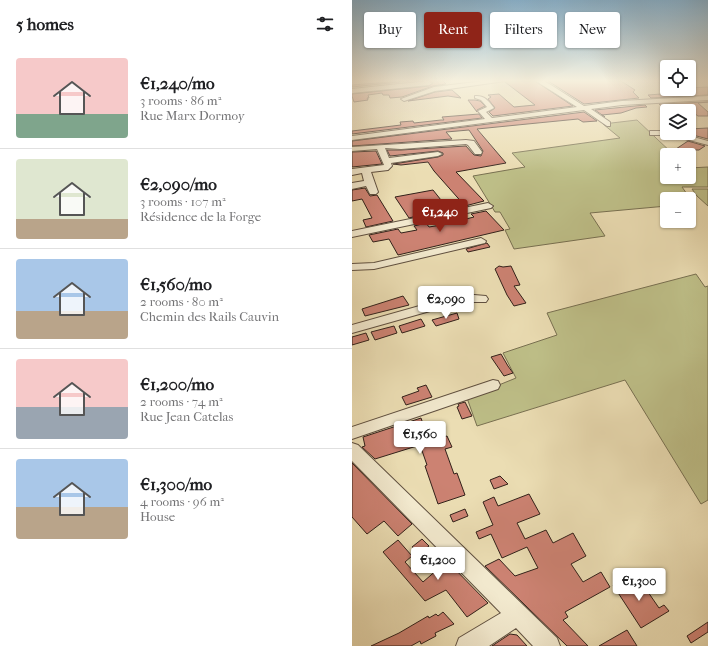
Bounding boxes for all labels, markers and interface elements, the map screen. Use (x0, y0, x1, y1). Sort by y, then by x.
chip: Buy (364, 12, 416, 48)
chip: Rent (424, 12, 482, 48)
chip: Filters (490, 12, 557, 48)
chip: New (565, 12, 620, 48)
icon: filters (314, 13, 336, 35)
text: 5 homes (16, 14, 74, 34)
map controls (660, 60, 696, 228)
button: locate (660, 60, 696, 96)
text: €1,240/mo (140, 73, 215, 93)
icon: home (48, 74, 96, 122)
text: 3 rooms · 86 m² (140, 93, 221, 108)
button: layers (660, 104, 696, 140)
text: Rue Marx Dormoy (140, 108, 245, 123)
button: + (660, 148, 696, 184)
text: €2,090/mo (140, 174, 217, 194)
icon: home (48, 175, 96, 223)
button: − (660, 192, 696, 228)
text: 3 rooms · 107 m² (140, 194, 226, 209)
pin: €1,240 (407, 199, 473, 233)
text: €1,240 (422, 204, 458, 219)
text: Résidence de la Forge (140, 209, 261, 224)
text: €1,560/mo (140, 274, 212, 294)
icon: home (48, 275, 96, 323)
pin: €2,090 (413, 286, 479, 320)
text: €2,090 (427, 291, 465, 306)
text: 2 rooms · 80 m² (140, 294, 223, 309)
text: Chemin des Rails Cauvin (140, 309, 279, 324)
text: €1,200/mo (140, 374, 214, 394)
icon: home (48, 375, 96, 423)
text: 2 rooms · 74 m² (140, 394, 223, 409)
text: Rue Jean Catelas (140, 409, 233, 424)
pin: €1,560 (387, 421, 453, 455)
text: €1,560 (403, 426, 437, 441)
text: €1,300/mo (140, 474, 212, 494)
icon: home (48, 475, 96, 523)
text: 4 rooms · 96 m² (140, 494, 224, 509)
text: House (140, 509, 175, 524)
pin: €1,200 (405, 547, 471, 581)
text: €1,200 (420, 552, 456, 567)
pin: €1,300 (606, 568, 672, 602)
text: €1,300 (622, 573, 656, 588)

